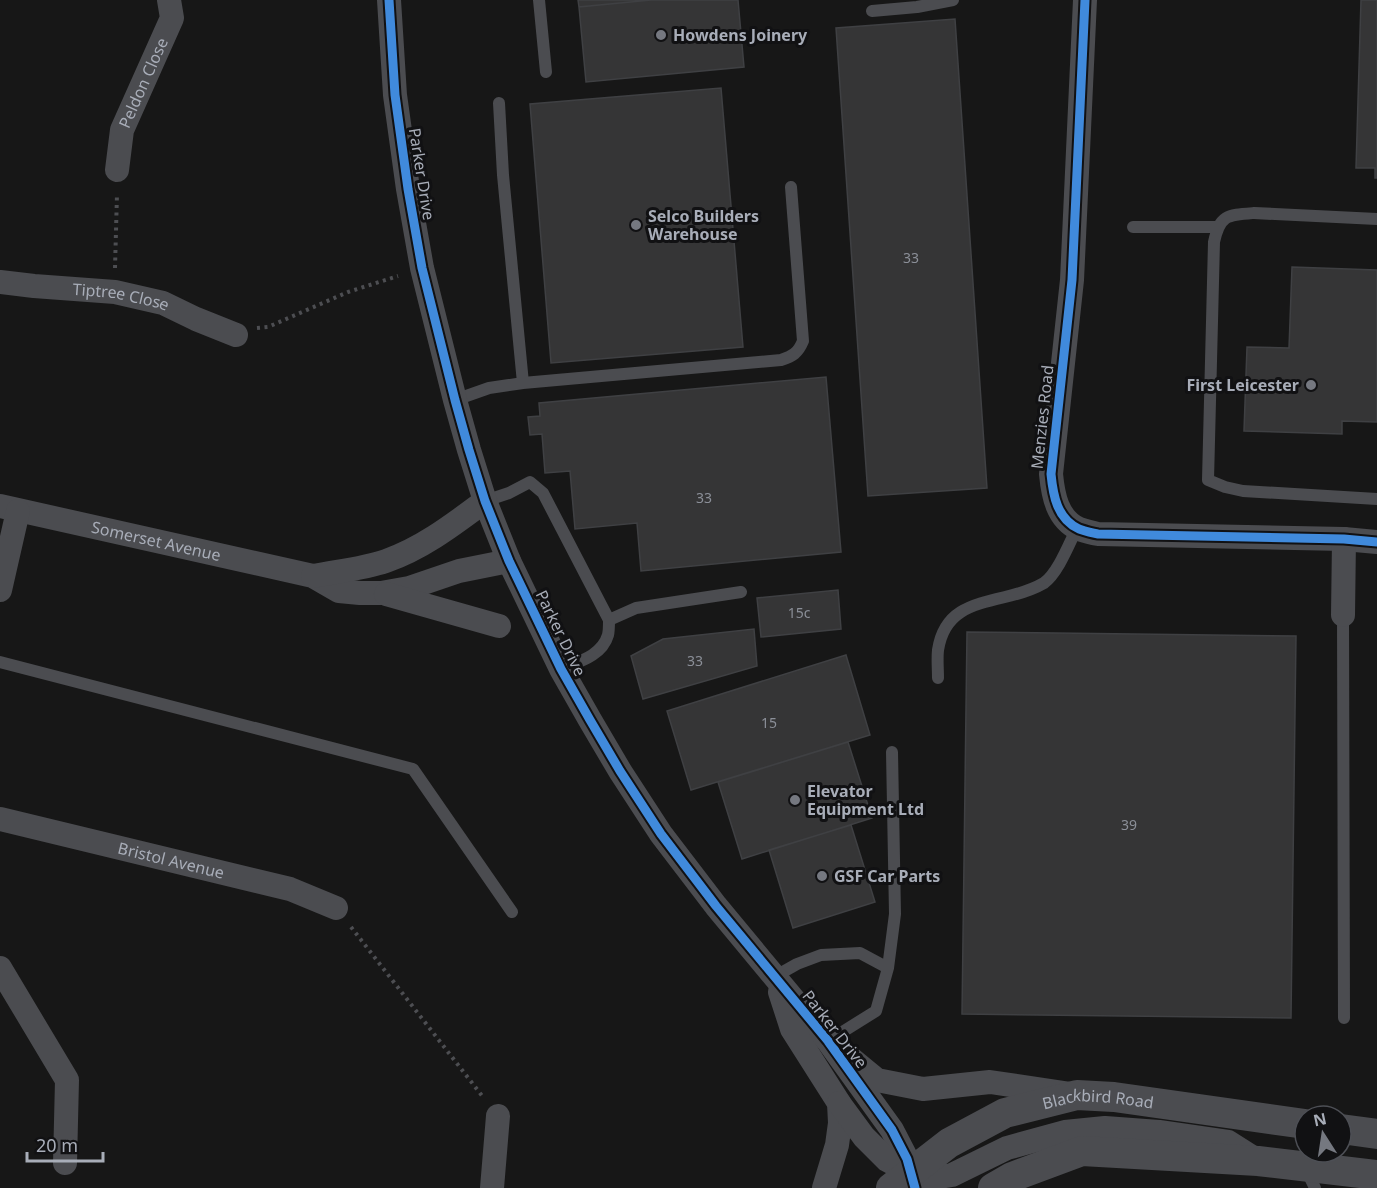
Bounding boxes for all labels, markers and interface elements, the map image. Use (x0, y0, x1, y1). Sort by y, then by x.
place label: Howdens Joinery (673, 24, 808, 46)
marker: Howdens Joinery (654, 28, 668, 42)
street label: Peldon Close (113, 34, 173, 132)
street label: Parker Drive (404, 126, 440, 222)
place label: Selco Builders Warehouse (648, 205, 759, 245)
marker: Selco Builders Warehouse (629, 218, 643, 232)
house number: 33 (903, 248, 919, 267)
street label: Tiptree Close (72, 278, 173, 316)
street label: Menzies Road (1026, 364, 1058, 470)
place label: First Leicester (1186, 374, 1299, 396)
marker: First Leicester (1304, 378, 1318, 392)
house number: 33 (696, 488, 712, 507)
street label: Somerset Avenue (89, 516, 223, 566)
street label: Parker Drive (531, 586, 591, 680)
house number: 15c (788, 603, 811, 622)
house number: 33 (687, 651, 703, 670)
house number: 15 (761, 713, 777, 732)
place label: Elevator Equipment Ltd (807, 780, 924, 820)
marker: Elevator Equipment Ltd (788, 793, 802, 807)
house number: 39 (1121, 815, 1137, 834)
street label: Bristol Avenue (116, 837, 227, 884)
place label: GSF Car Parts (834, 865, 940, 887)
marker: GSF Car Parts (815, 869, 829, 883)
street label: Parker Drive (798, 986, 872, 1072)
street label: Blackbird Road (1040, 1084, 1155, 1114)
north arrow (1293, 1104, 1353, 1164)
text: N (1311, 1107, 1329, 1131)
scale bar (27, 1125, 104, 1163)
text: 20 m (36, 1133, 78, 1157)

